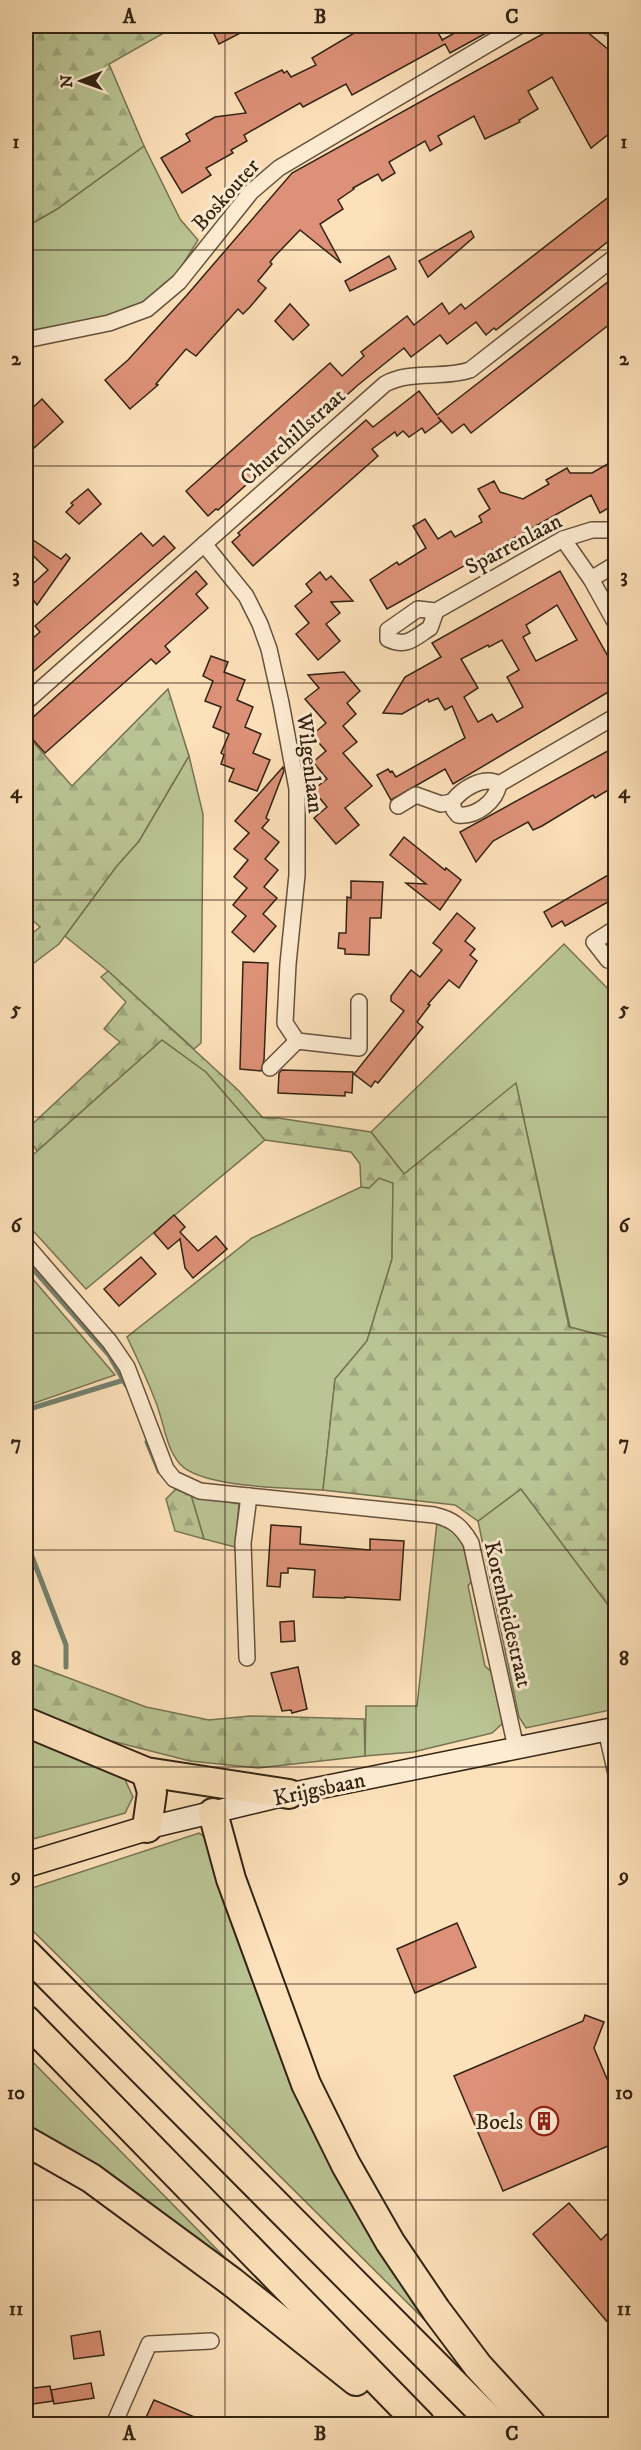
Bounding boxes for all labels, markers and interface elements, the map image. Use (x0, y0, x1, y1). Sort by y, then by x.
text: A (122, 5, 137, 30)
text: B (314, 5, 326, 30)
text: C (505, 5, 519, 30)
north arrow (51, 51, 111, 111)
text: N (57, 75, 77, 88)
text: 1 (12, 130, 20, 155)
text: 1 (620, 130, 628, 155)
street label: Boskouter (187, 153, 266, 237)
text: 2 (11, 347, 22, 372)
text: 2 (619, 347, 630, 372)
street label: Churchillstraat (235, 383, 351, 492)
street label: Sparrenlaan (461, 507, 567, 581)
text: 3 (12, 564, 20, 589)
text: 3 (620, 564, 628, 589)
street label: Wilgenlaan (290, 711, 329, 815)
text: 4 (10, 780, 23, 805)
text: 4 (618, 780, 631, 805)
text: 5 (10, 997, 21, 1022)
text: 5 (618, 997, 629, 1022)
text: 6 (11, 1214, 23, 1239)
text: 6 (619, 1214, 631, 1239)
text: 7 (11, 1431, 21, 1456)
text: 7 (619, 1431, 629, 1456)
street label: Korenheidestraat (478, 1539, 537, 1690)
text: 8 (11, 1647, 21, 1672)
text: 8 (619, 1647, 629, 1672)
street label: Krijgsbaan (271, 1766, 368, 1812)
text: 9 (9, 1864, 21, 1889)
text: 9 (617, 1864, 629, 1889)
text: 10 (7, 2081, 25, 2106)
text: 10 (615, 2081, 633, 2106)
building icon: Boels (528, 2105, 560, 2137)
place label: Boels (475, 2109, 523, 2136)
text: 11 (9, 2297, 23, 2322)
text: 11 (617, 2297, 631, 2322)
text: A (122, 2422, 137, 2447)
text: B (314, 2422, 326, 2447)
text: C (505, 2422, 519, 2447)

